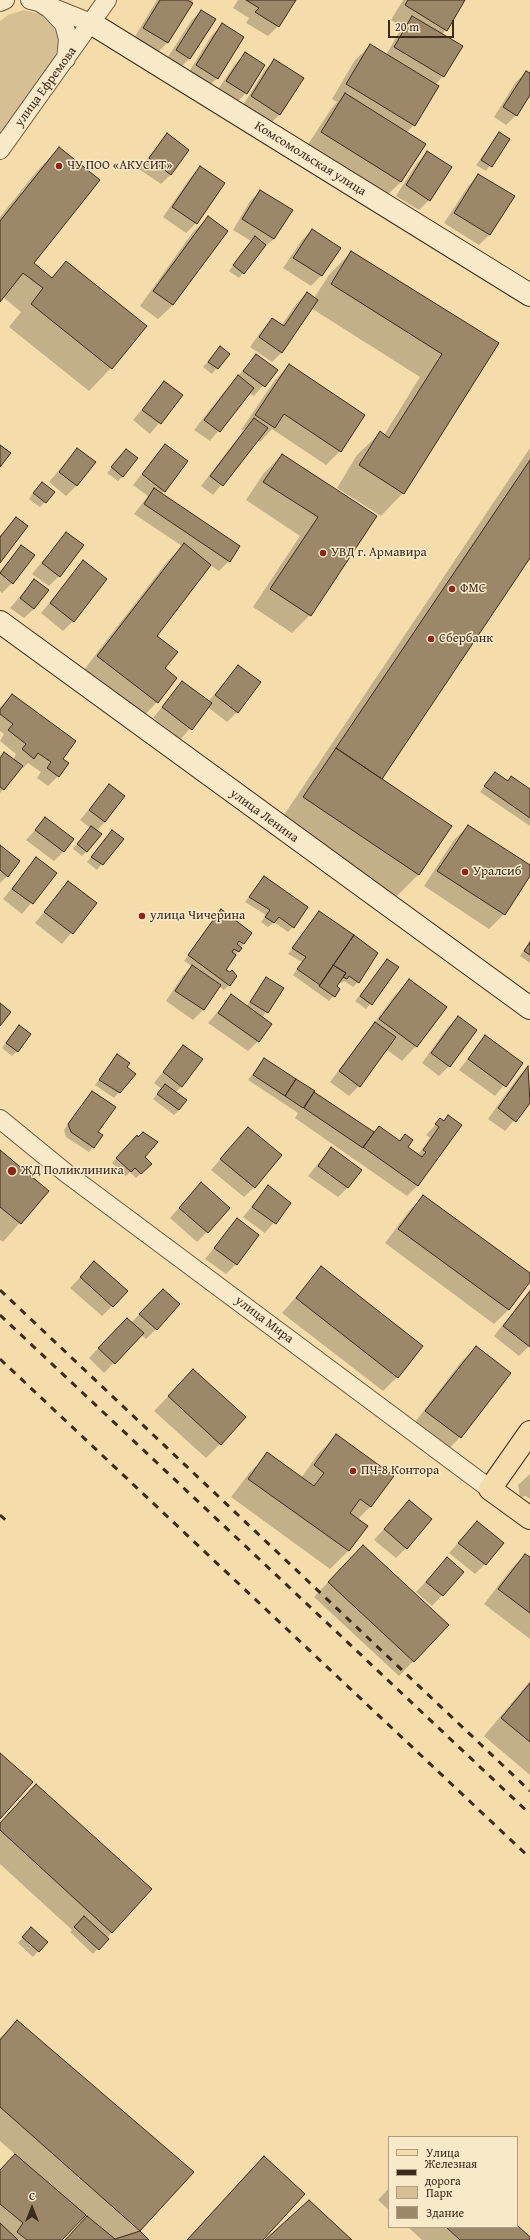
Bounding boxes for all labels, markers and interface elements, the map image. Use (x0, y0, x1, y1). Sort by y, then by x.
scale bar (390, 12, 456, 38)
text: 20 m (395, 18, 419, 35)
street label: улица Ефремова (12, 44, 80, 130)
street label: Комсомольская улица (251, 118, 369, 200)
place label: ЧУ ПОО «АКУСИТ» (67, 158, 173, 174)
marker: ЧУ ПОО «АКУСИТ» (54, 161, 64, 171)
place label: УВД г. Армавира (331, 545, 427, 561)
marker: УВД г. Армавира (318, 548, 328, 558)
place label: ФМС (460, 581, 486, 597)
marker: ФМС (447, 584, 457, 594)
place label: Сбербанк (439, 631, 493, 647)
marker: Сбербанк (426, 634, 436, 644)
street label: улица Ленина (227, 786, 301, 846)
place label: Уралсиб (473, 864, 521, 880)
marker: Уралсиб (460, 867, 470, 877)
place label: улица Чичерина (150, 908, 245, 924)
marker: улица Чичерина (137, 911, 147, 921)
place label: ЖД Поликлиника (21, 1163, 124, 1179)
marker: ЖД Поликлиника (6, 1165, 18, 1177)
street label: улица Мира (232, 1293, 296, 1347)
place label: ПЧ-8 Контора (361, 1463, 439, 1479)
marker: ПЧ-8 Контора (348, 1466, 358, 1476)
legend (388, 2136, 518, 2228)
text: Улица (426, 2144, 460, 2161)
text: Железная дорога (425, 2155, 477, 2189)
text: Парк (426, 2184, 452, 2201)
north arrow (12, 2188, 52, 2228)
text: С (29, 2188, 35, 2204)
text: Здание (426, 2204, 464, 2221)

